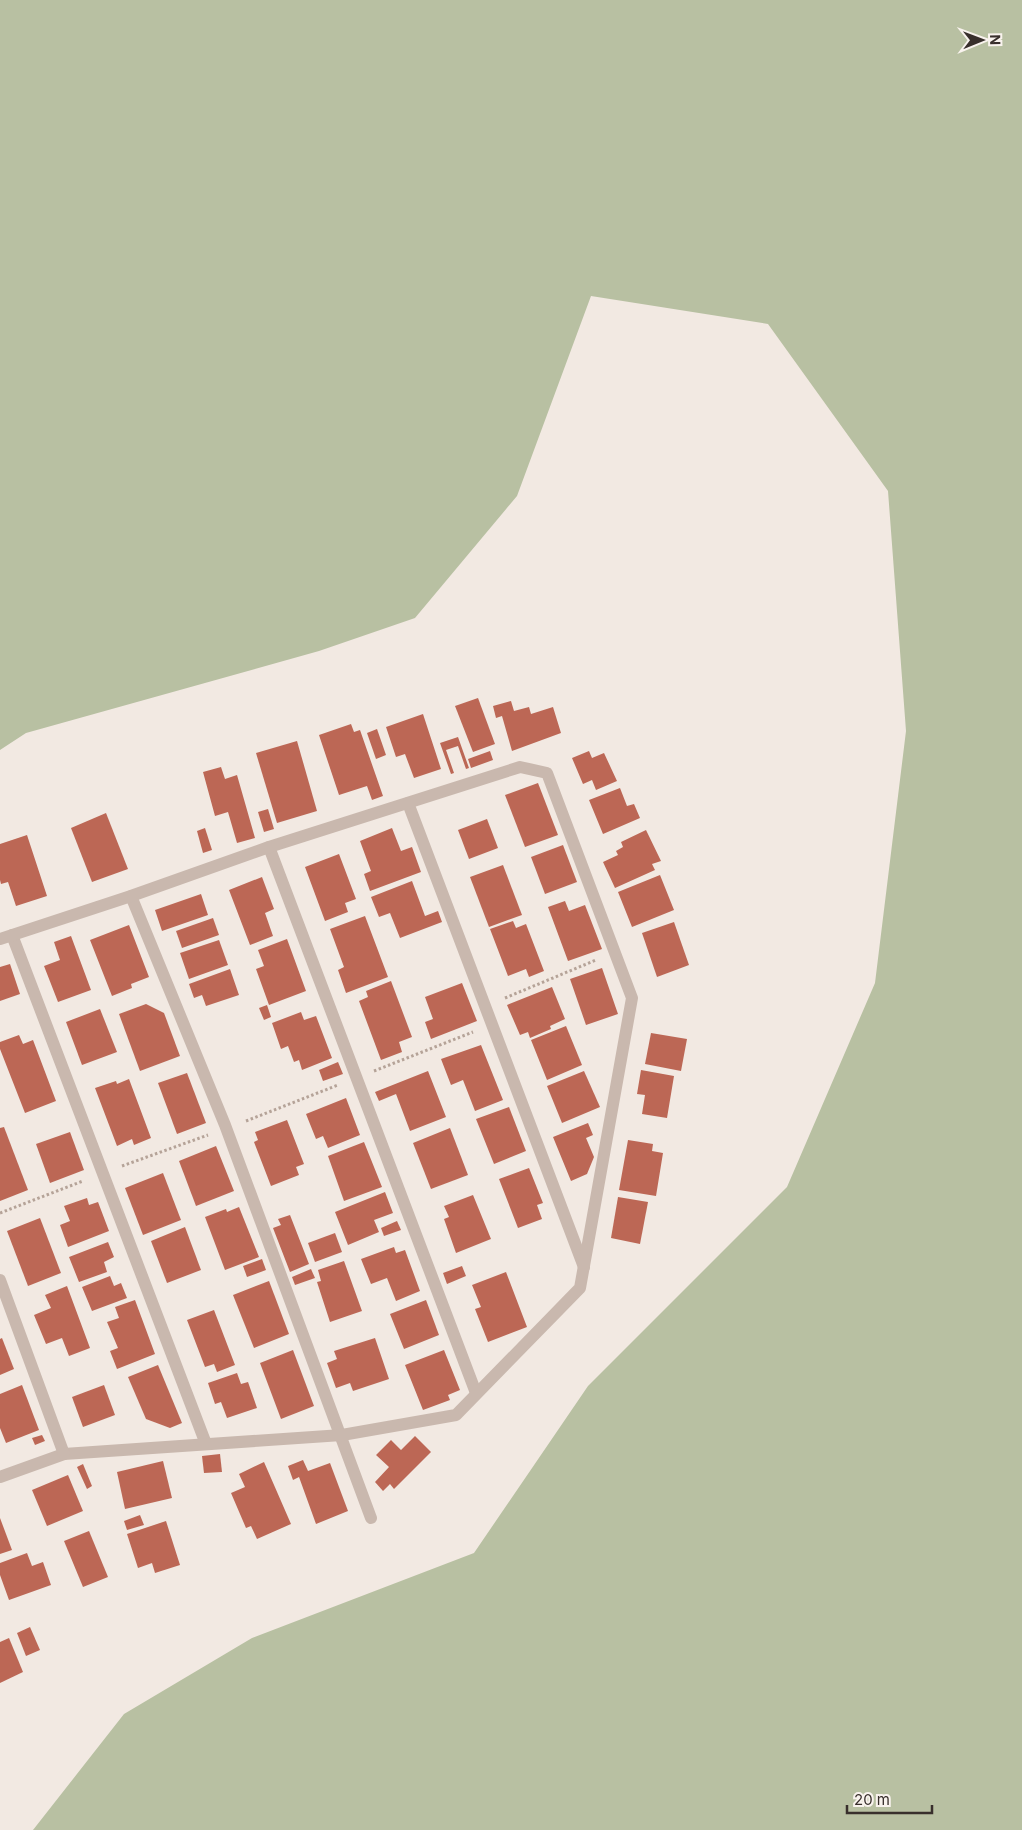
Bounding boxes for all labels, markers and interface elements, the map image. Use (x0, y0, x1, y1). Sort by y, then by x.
north arrow (957, 15, 1007, 65)
text: N (987, 34, 1004, 45)
scale bar (847, 1782, 932, 1814)
text: 20 m (854, 1790, 890, 1809)

